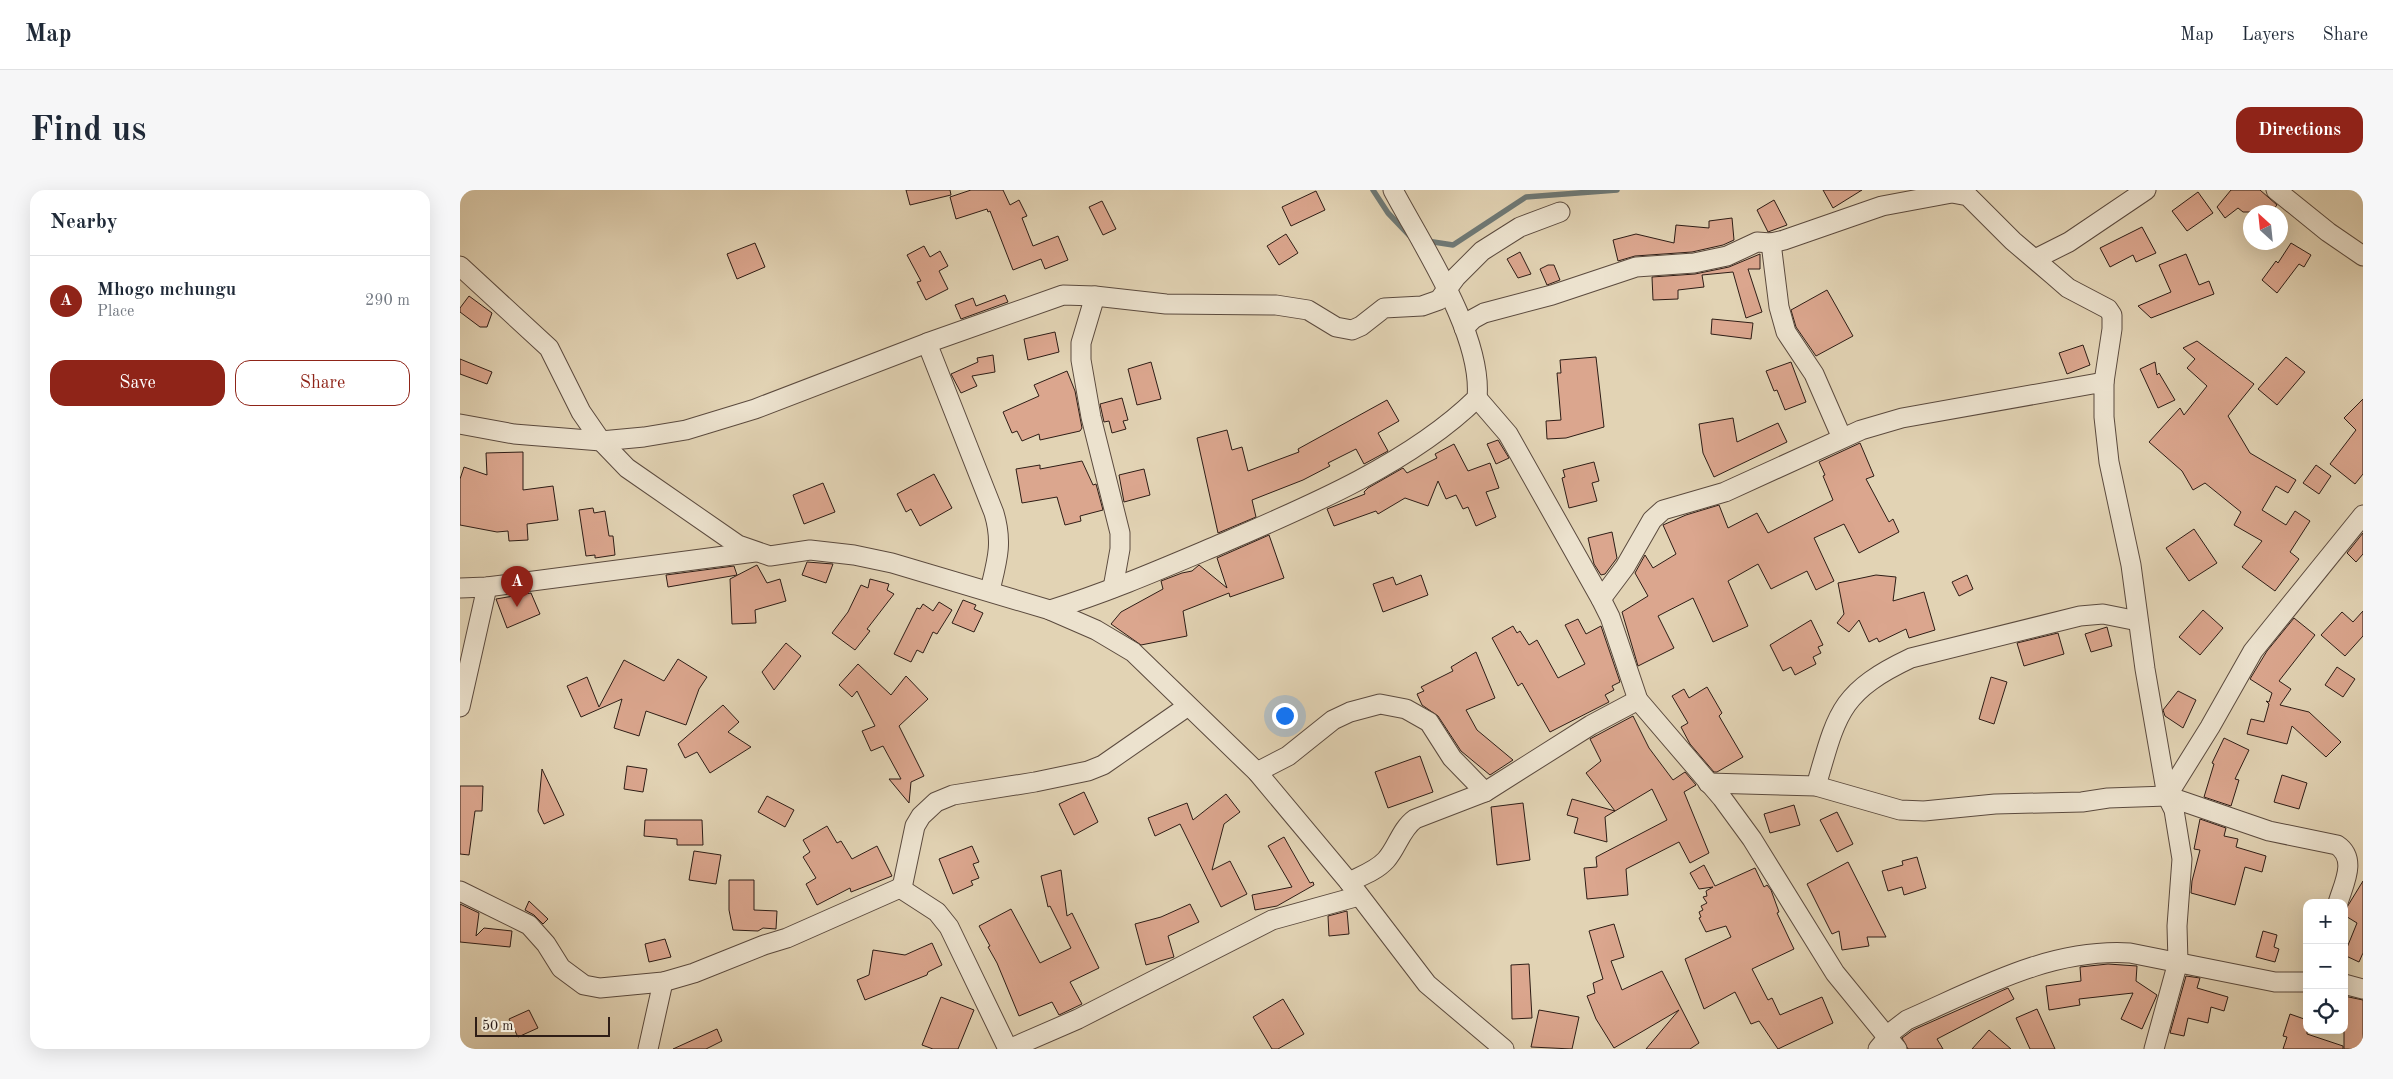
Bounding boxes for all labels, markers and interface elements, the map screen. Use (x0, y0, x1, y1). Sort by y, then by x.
text: Map (25, 23, 72, 47)
text: Map (2180, 26, 2214, 44)
text: Layers (2242, 26, 2294, 44)
text: Share (2322, 26, 2368, 44)
button: Directions (2236, 107, 2363, 153)
text: Find us (30, 113, 146, 148)
north arrow (2243, 205, 2288, 250)
text: Nearby (50, 212, 118, 233)
text: Mhogo mchungu (97, 281, 236, 300)
text: A (60, 293, 72, 309)
text: 290 m (365, 293, 410, 309)
text: Place (97, 304, 134, 320)
button: Save (50, 360, 225, 406)
button: Share (235, 360, 410, 406)
pin: A (501, 566, 533, 607)
your location (1272, 703, 1298, 729)
map controls (2303, 899, 2348, 1034)
button: + (2303, 899, 2348, 944)
button: − (2303, 944, 2348, 989)
button: locate (2303, 989, 2348, 1034)
scale bar (475, 1014, 610, 1037)
text: 50 m (482, 1019, 513, 1033)

